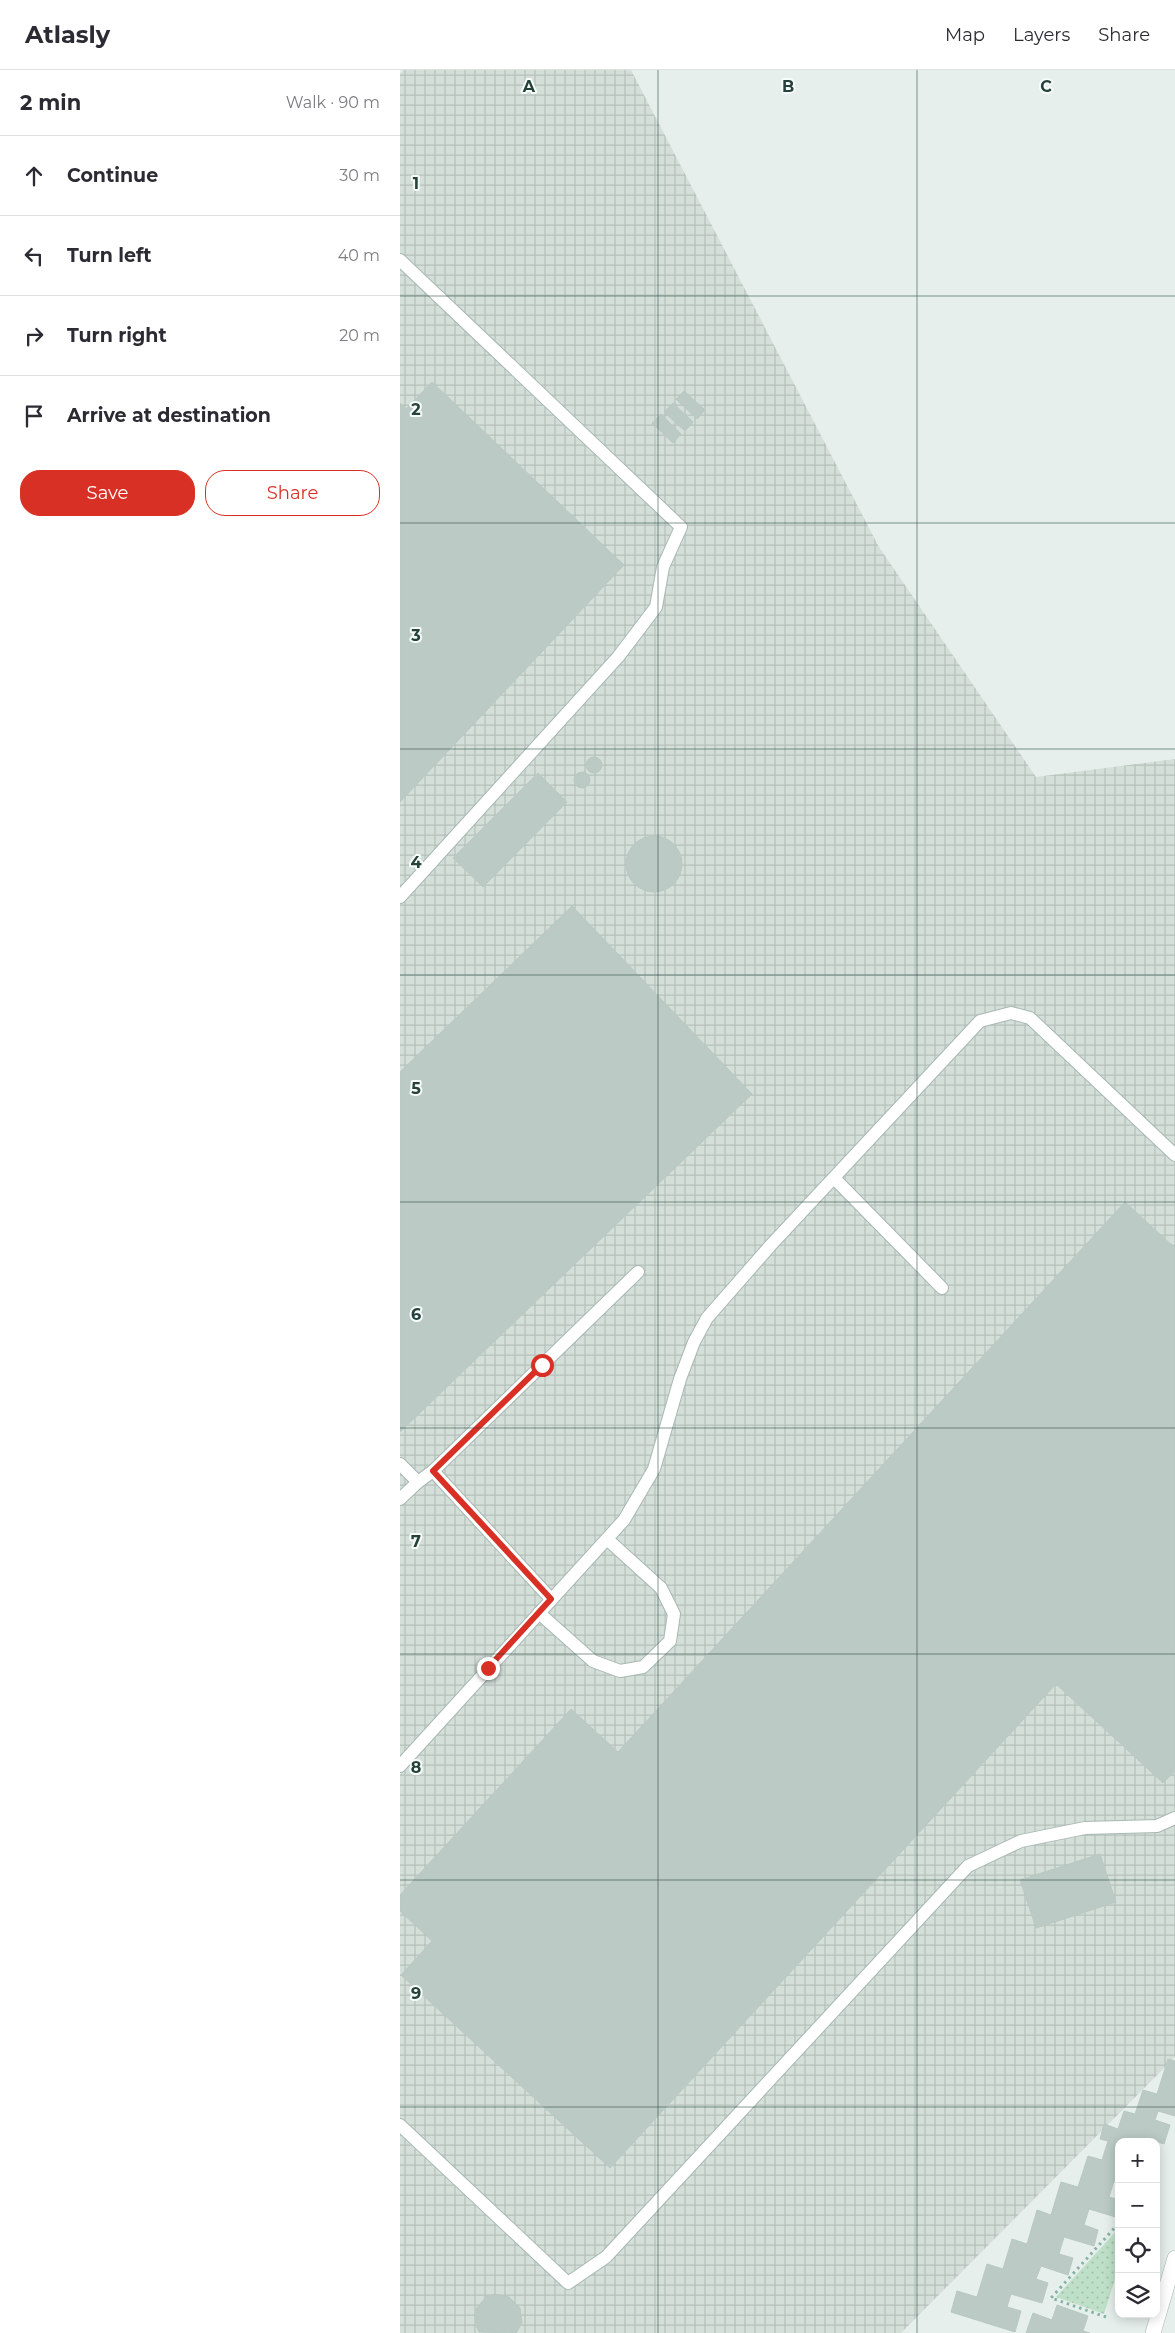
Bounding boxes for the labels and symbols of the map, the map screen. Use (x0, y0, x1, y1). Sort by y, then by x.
text: A (522, 77, 536, 96)
text: B (782, 77, 794, 96)
text: C (1040, 77, 1052, 96)
text: 1 (413, 174, 419, 193)
text: 2 (411, 400, 421, 419)
text: 3 (410, 626, 421, 645)
text: 4 (410, 853, 422, 872)
text: 5 (411, 1079, 421, 1098)
text: 6 (411, 1305, 421, 1324)
route start (531, 1354, 554, 1377)
text: 7 (411, 1532, 421, 1551)
route end (477, 1657, 500, 1680)
text: 8 (411, 1758, 421, 1777)
text: 9 (411, 1984, 421, 2003)

